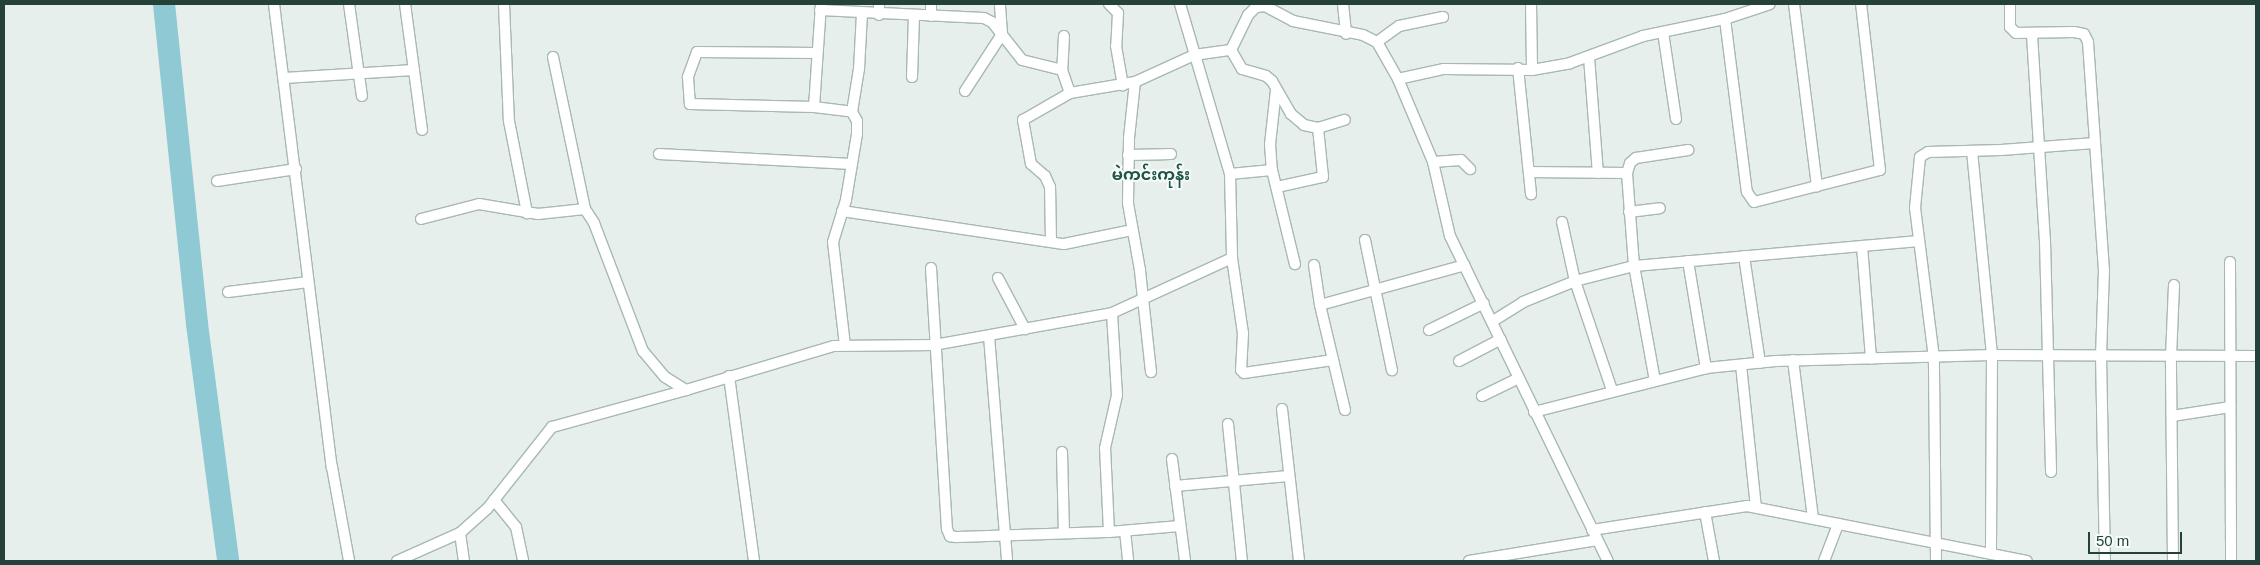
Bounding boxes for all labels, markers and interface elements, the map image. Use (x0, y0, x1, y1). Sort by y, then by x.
district label: မဲကင်းကုန်း (1112, 165, 1190, 185)
scale bar (2090, 522, 2184, 554)
text: 50 m (2096, 532, 2129, 549)

